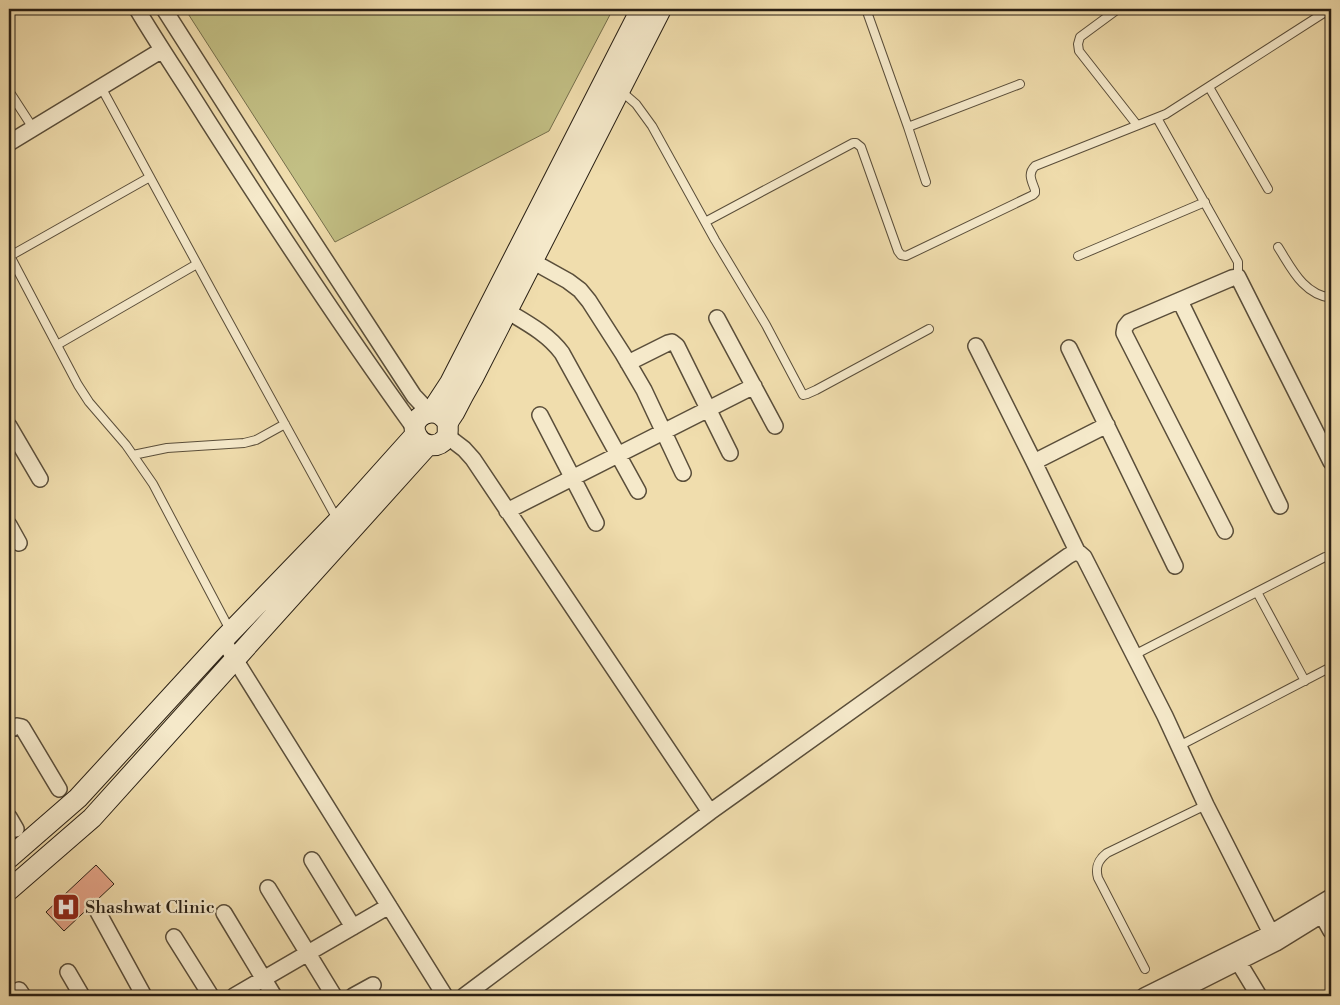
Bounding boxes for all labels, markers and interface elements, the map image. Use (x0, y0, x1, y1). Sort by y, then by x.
hospital icon: Shashwat Clinic (51, 892, 81, 922)
place label: Shashwat Clinic (85, 896, 215, 919)

